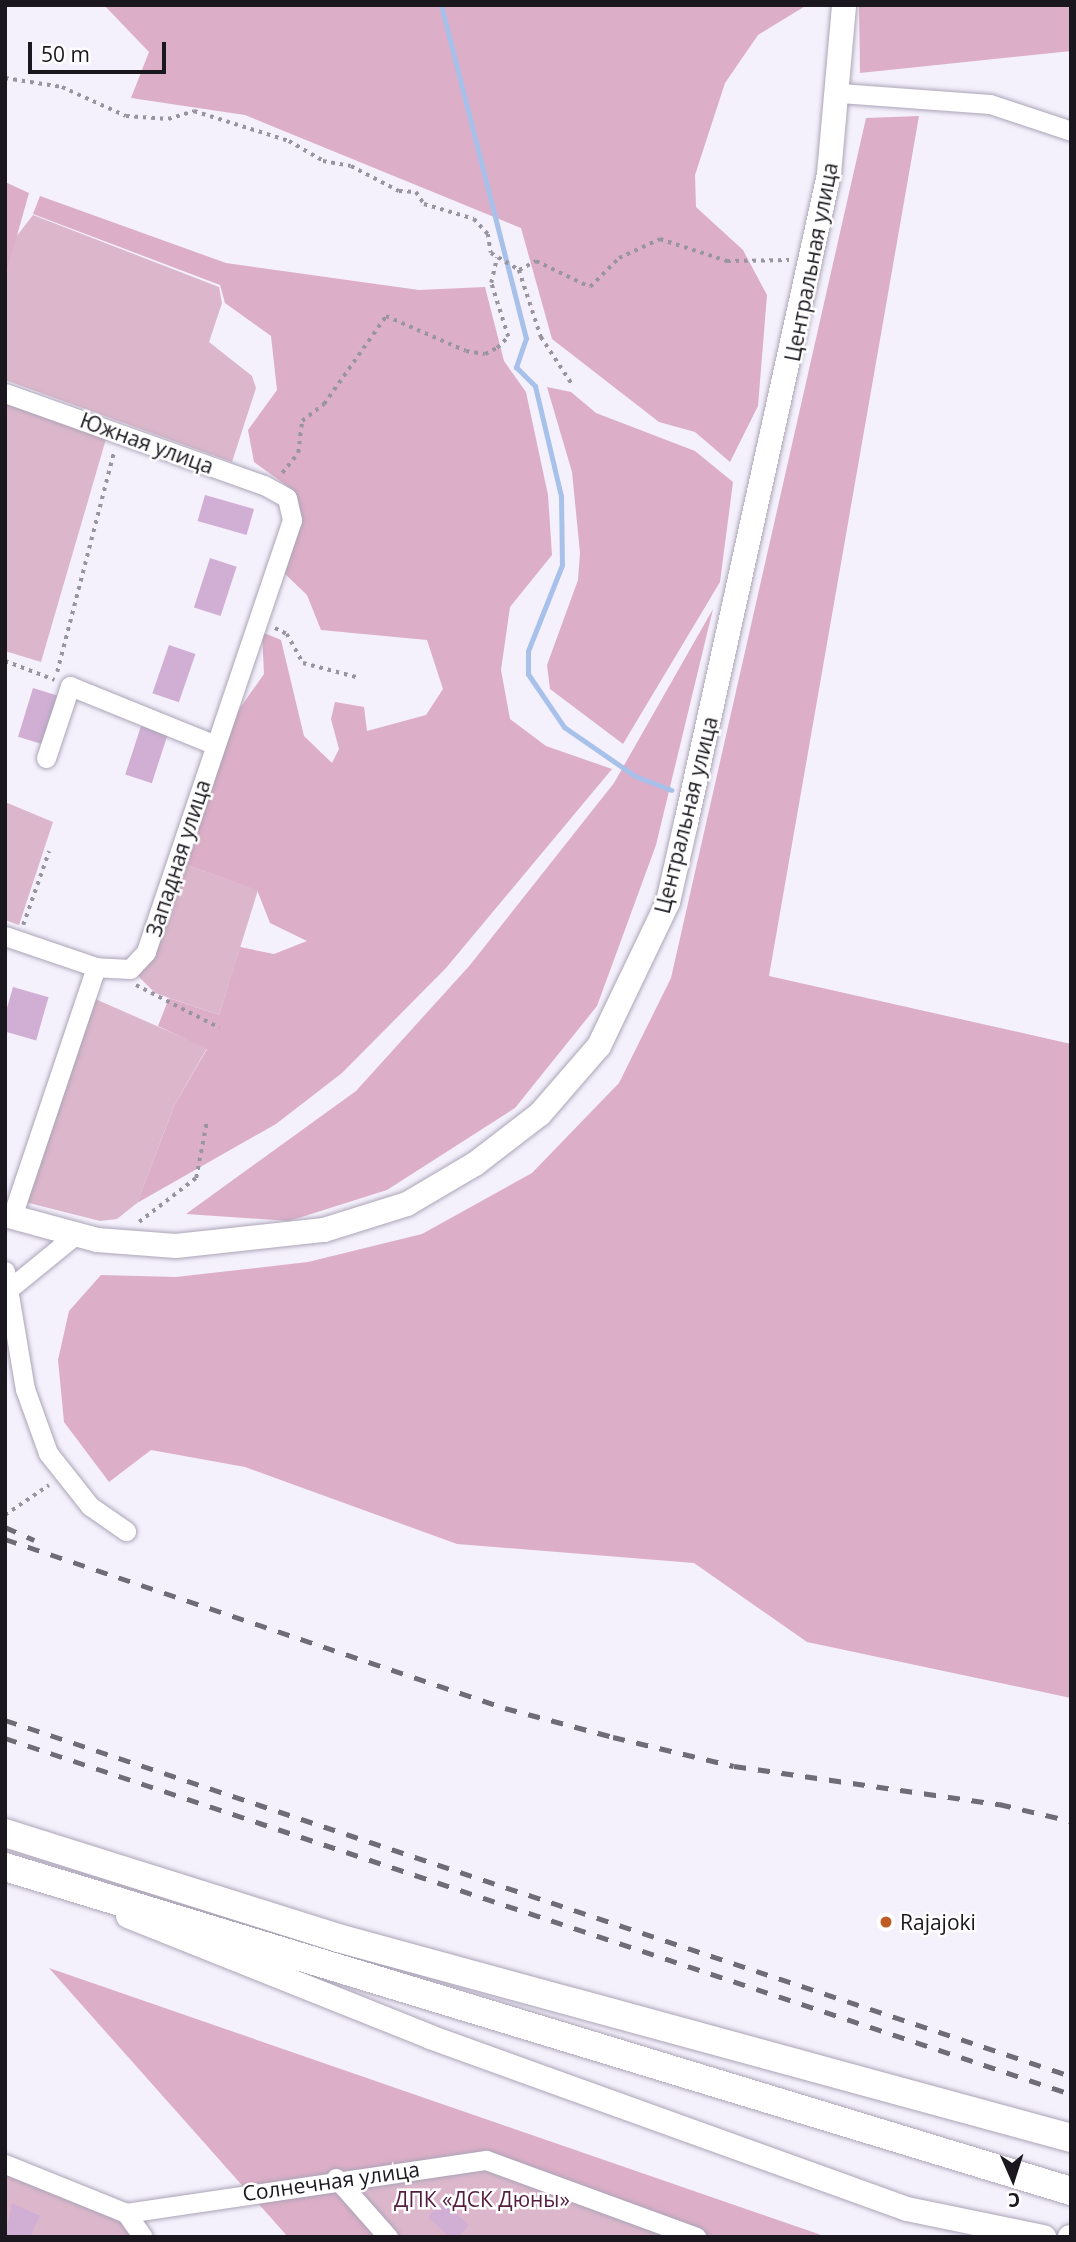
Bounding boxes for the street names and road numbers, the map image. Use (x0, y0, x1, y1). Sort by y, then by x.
street label: Центральная улица (779, 160, 843, 364)
street label: Южная улица (77, 407, 217, 479)
street label: Центральная улица (649, 714, 723, 916)
street label: Западная улица (141, 776, 215, 940)
street label: Солнечная улица (241, 2156, 421, 2206)

